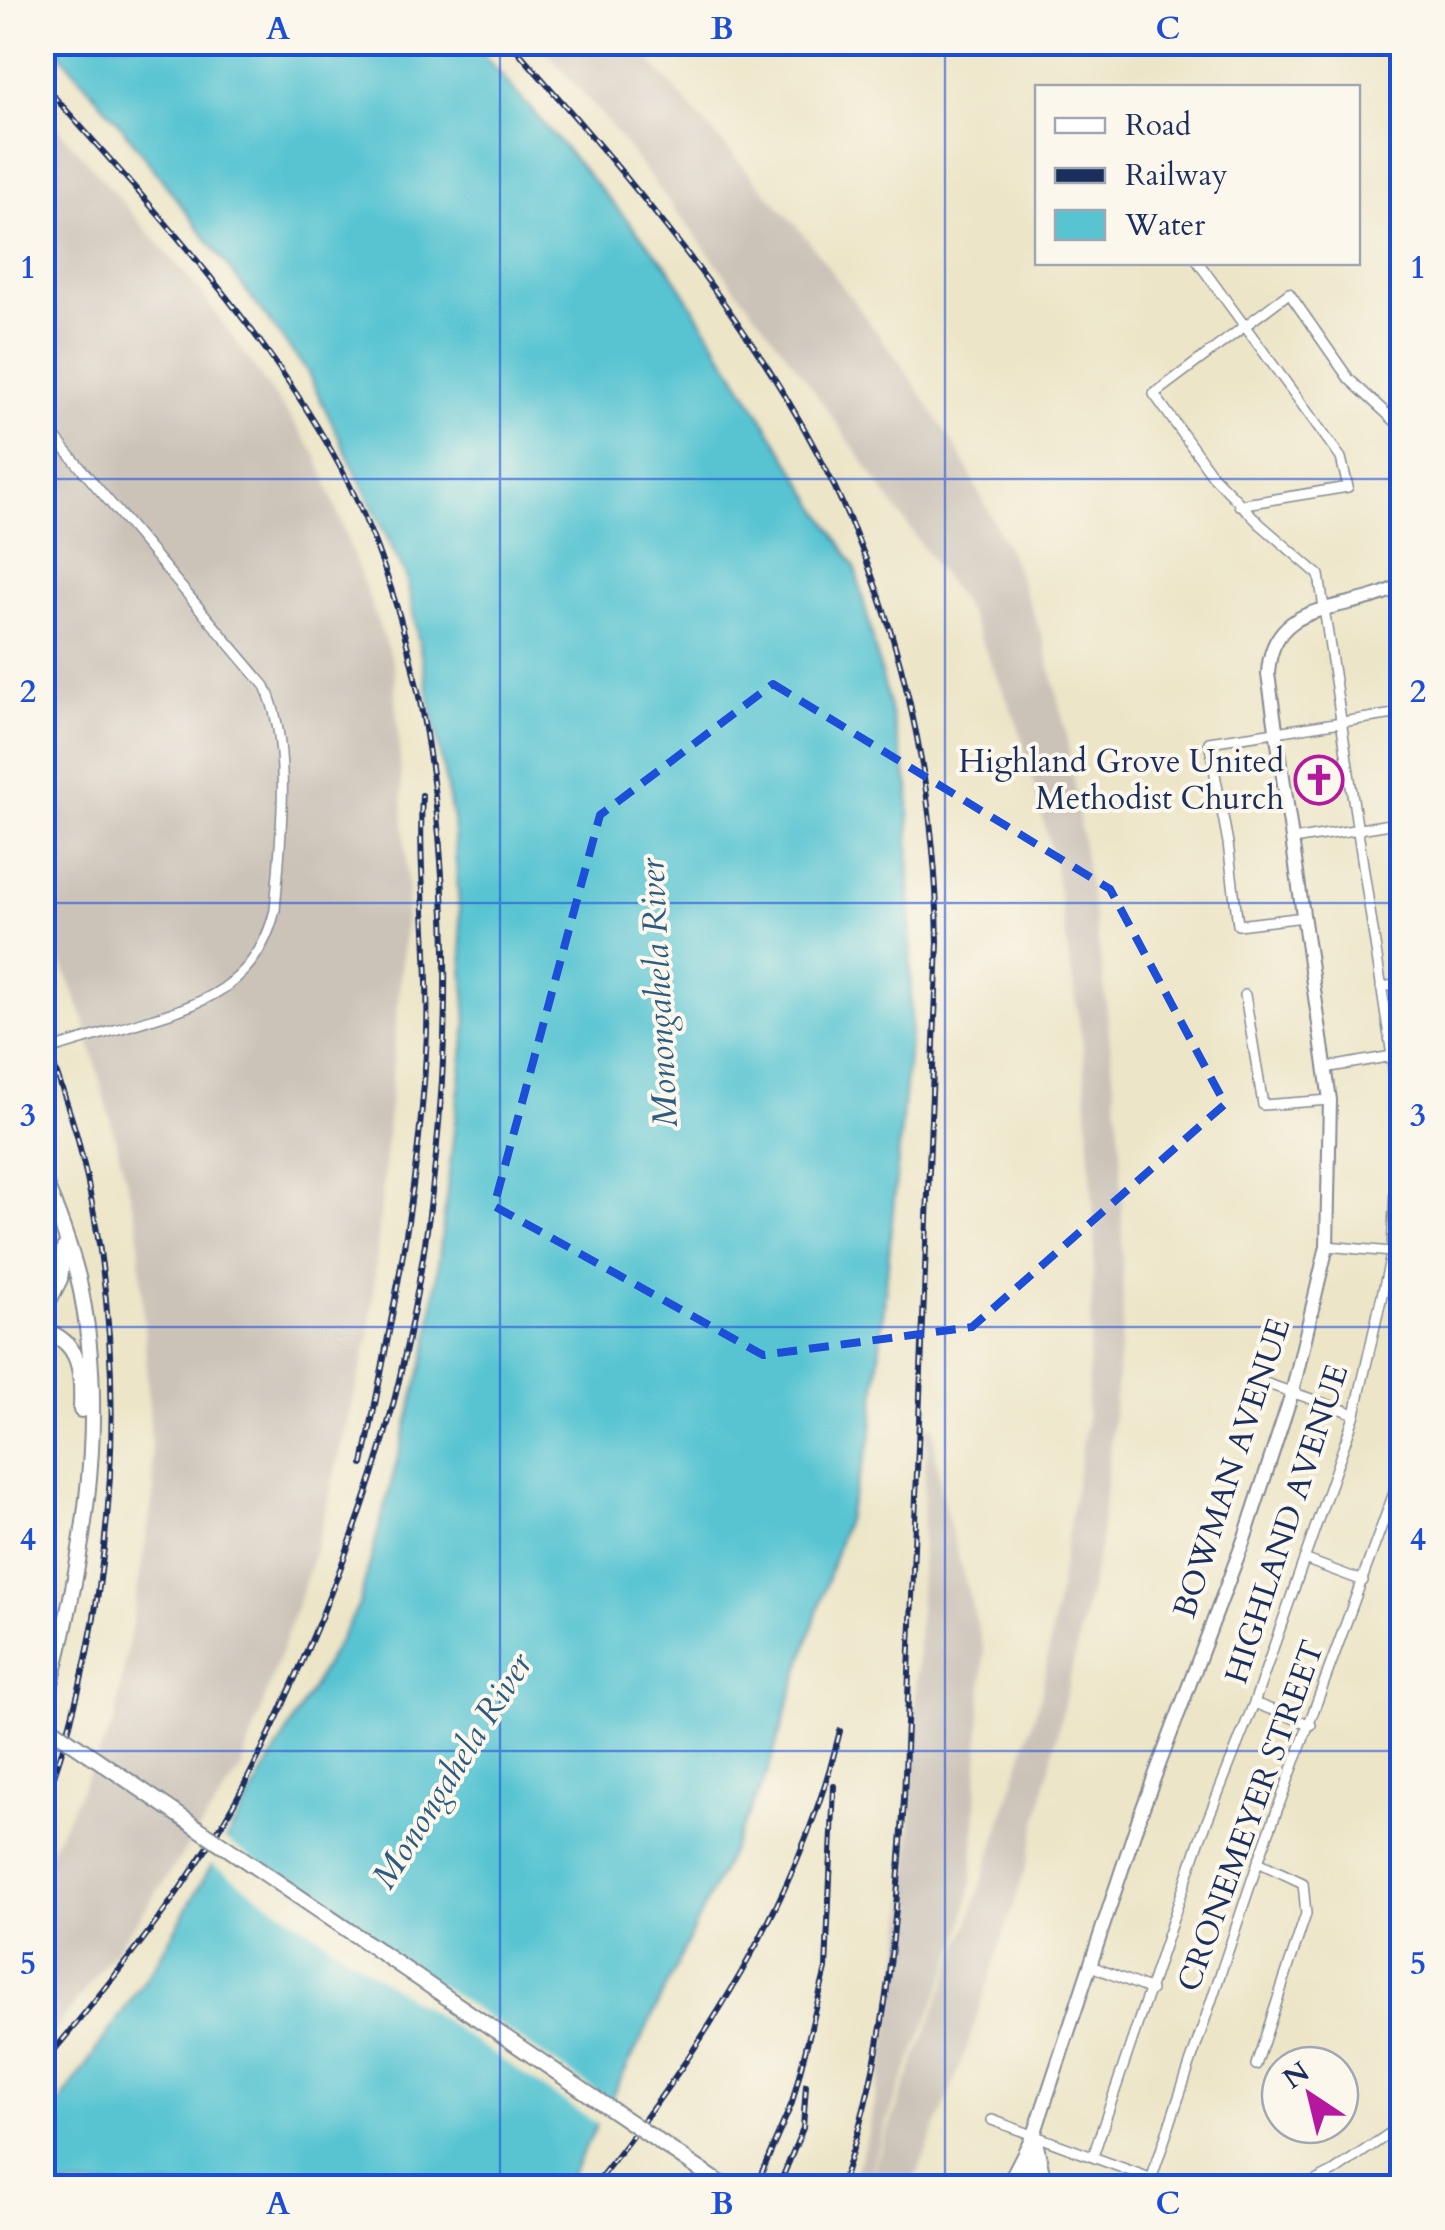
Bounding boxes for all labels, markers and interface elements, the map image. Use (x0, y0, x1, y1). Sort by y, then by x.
text: A (266, 7, 290, 51)
text: B (710, 7, 734, 51)
text: C (1156, 7, 1180, 51)
legend (1035, 85, 1360, 265)
text: Road (1125, 105, 1191, 146)
text: Railway (1125, 155, 1228, 196)
text: Water (1124, 205, 1205, 246)
text: 1 (20, 246, 36, 290)
text: 1 (1410, 246, 1426, 290)
text: 2 (20, 670, 36, 714)
text: 2 (1410, 670, 1426, 714)
place label: Highland Grove United Methodist Church (958, 740, 1284, 821)
church icon: Highland Grove United Methodist Church (1293, 754, 1345, 806)
water label: Monongahela River (628, 856, 690, 1129)
text: 3 (20, 1094, 36, 1138)
text: 3 (1410, 1094, 1426, 1138)
street label: BOWMAN AVENUE (1163, 1312, 1301, 1624)
street label: HIGHLAND AVENUE (1215, 1359, 1359, 1689)
text: 4 (20, 1518, 36, 1562)
text: 4 (1410, 1518, 1426, 1562)
street label: CRONEMEYER STREET (1167, 1635, 1335, 1997)
water label: Monongahela River (360, 1643, 545, 1898)
text: 5 (20, 1942, 36, 1986)
text: 5 (1410, 1942, 1426, 1986)
north arrow (1260, 2045, 1360, 2145)
text: N (1275, 2053, 1317, 2098)
text: A (266, 2182, 290, 2226)
text: B (710, 2182, 734, 2226)
text: C (1156, 2182, 1180, 2226)

